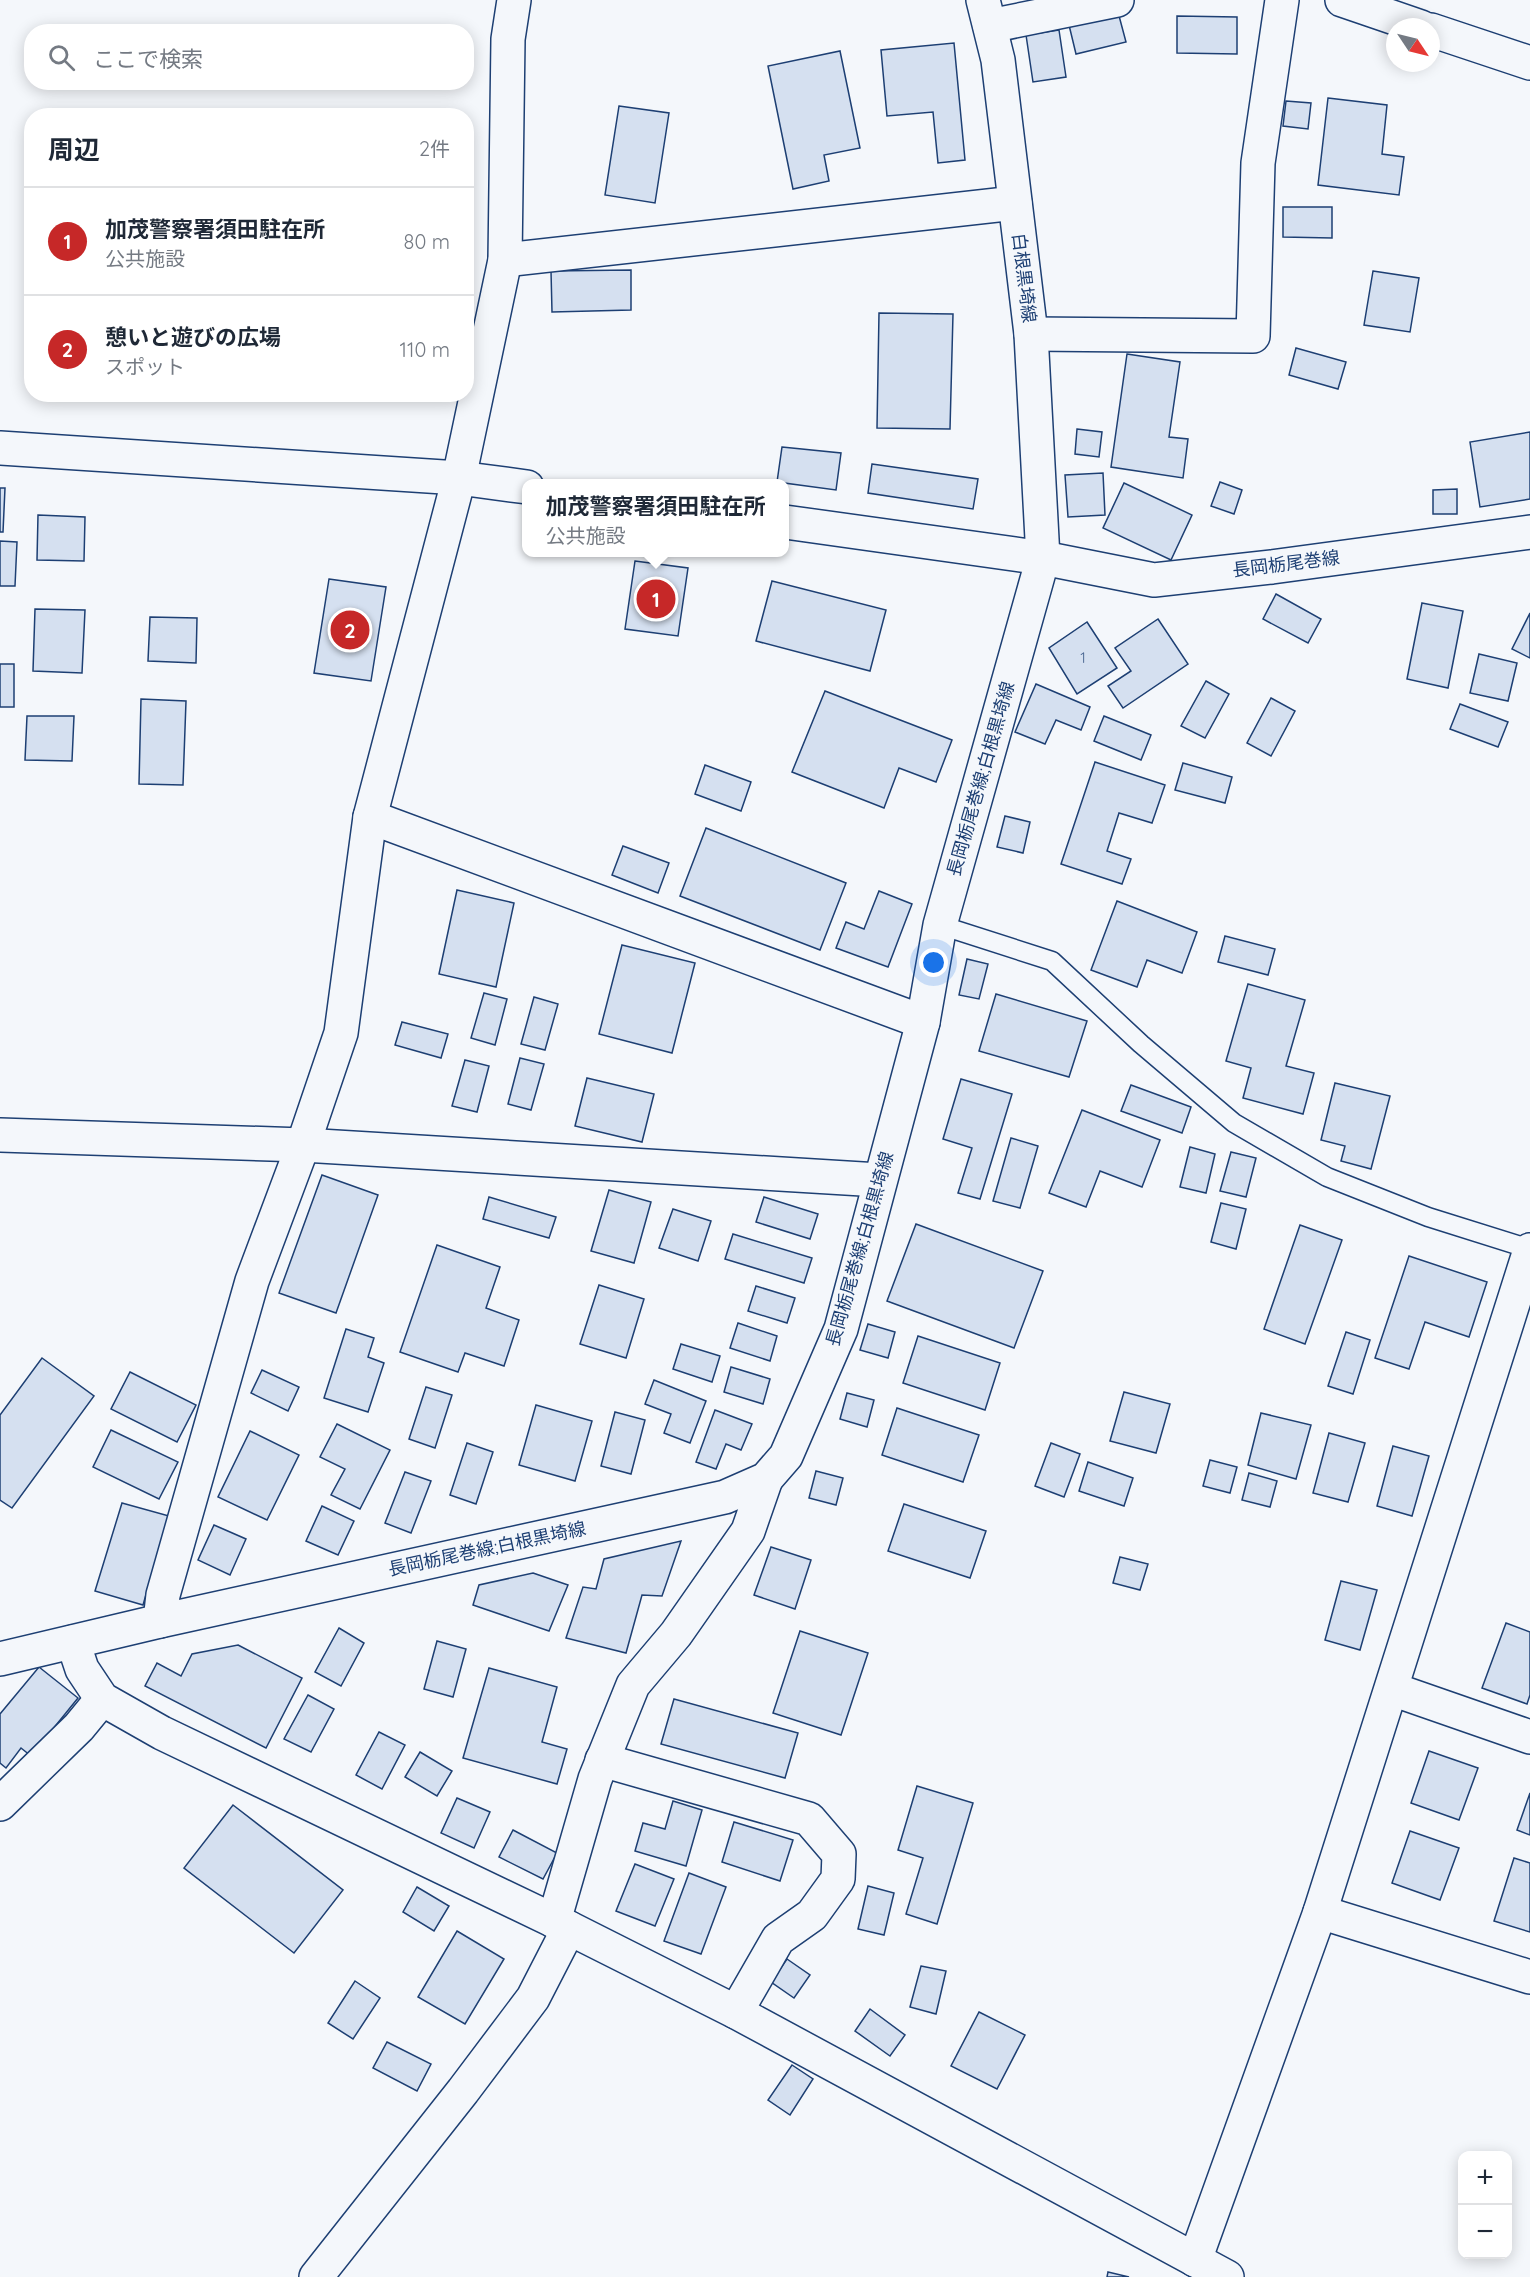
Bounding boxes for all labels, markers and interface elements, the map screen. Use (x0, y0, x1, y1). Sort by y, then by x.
north arrow (1386, 18, 1440, 72)
search box (24, 24, 474, 90)
icon: search (45, 41, 78, 74)
text: ここで検索 (93, 45, 203, 73)
text: 周辺 (48, 133, 100, 166)
text: 2件 (419, 136, 450, 161)
text: 加茂警察署須田駐在所 (105, 215, 325, 243)
text: 1 (64, 229, 71, 254)
text: 80 m (404, 229, 450, 254)
street label: 白根黒埼線 (1008, 232, 1041, 324)
text: 公共施設 (105, 246, 185, 271)
text: 憩いと遊びの広場 (105, 323, 281, 351)
text: 2 (62, 337, 73, 362)
text: 110 m (400, 337, 450, 362)
text: スポット (105, 354, 185, 379)
popup (522, 479, 789, 557)
text: 加茂警察署須田駐在所 (545, 492, 766, 520)
text: 公共施設 (545, 523, 625, 548)
street label: 長岡栃尾巻線 (1231, 546, 1341, 581)
pin: 1 (636, 576, 676, 622)
pin: 2 (330, 608, 370, 652)
house number: 1 (1080, 648, 1086, 667)
street label: 長岡栃尾巻線;白根黒埼線 (942, 679, 1019, 879)
your location (919, 948, 948, 977)
street label: 長岡栃尾巻線;白根黒埼線 (821, 1149, 898, 1349)
street label: 長岡栃尾巻線;白根黒埼線 (386, 1516, 588, 1581)
map controls (1458, 2151, 1512, 2259)
button: + (1458, 2151, 1512, 2205)
button: − (1458, 2205, 1512, 2259)

